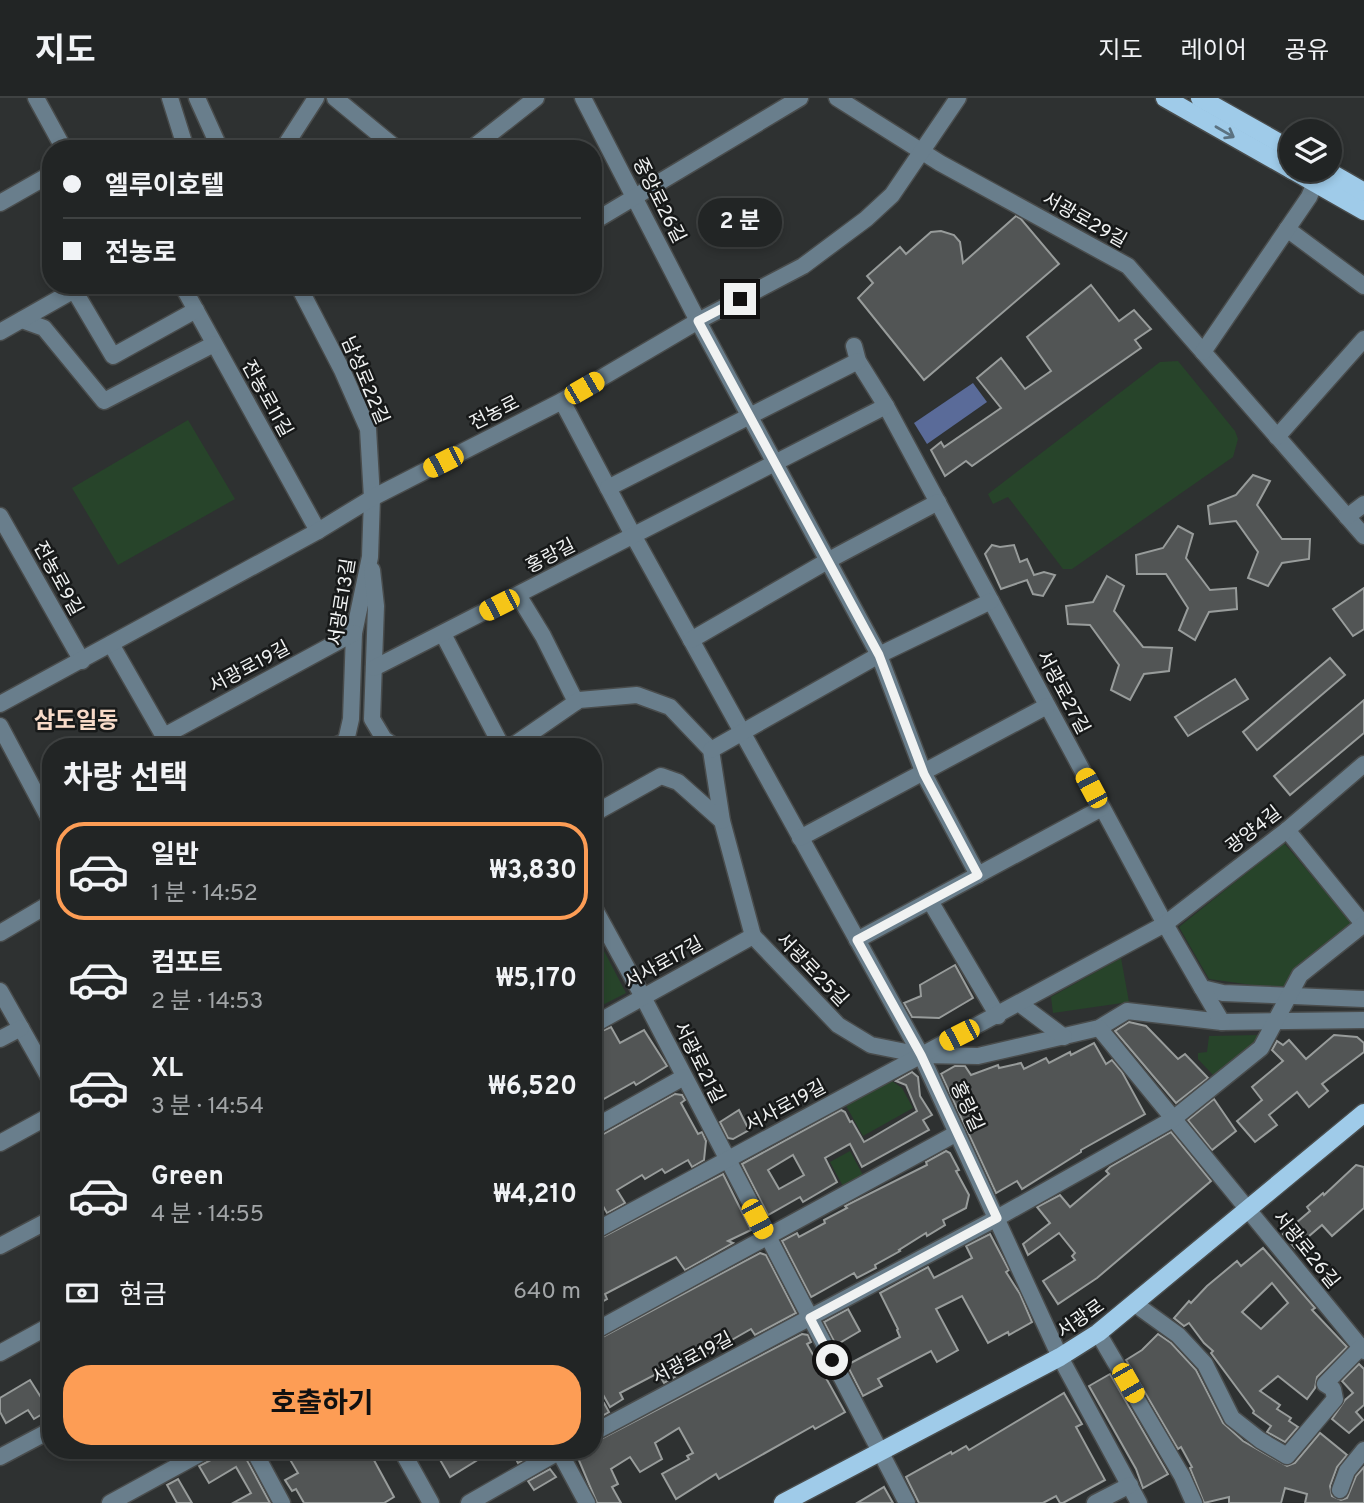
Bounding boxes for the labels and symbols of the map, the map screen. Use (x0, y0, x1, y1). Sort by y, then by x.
one-way arrow (1214, 125, 1234, 139)
street label: 중앙로26길 (626, 154, 690, 248)
street label: 서광로29길 (1038, 188, 1130, 254)
callout: 2 분 (698, 198, 782, 246)
route end (724, 283, 756, 315)
street label: 남성로22길 (335, 333, 393, 428)
street label: 전농로11길 (235, 356, 297, 442)
car (561, 368, 608, 408)
street label: 전농로 (466, 391, 524, 436)
car (420, 443, 467, 481)
street label: 홍랑길 (522, 534, 580, 579)
street label: 전농로9길 (27, 538, 87, 620)
street label: 서광로13길 (324, 557, 362, 648)
car (476, 586, 523, 624)
street label: 서광로19길 (205, 636, 295, 699)
street label: 서광로27길 (1030, 647, 1094, 739)
district label: 삼도일동 (34, 708, 118, 737)
car (1072, 765, 1111, 811)
street label: 광양4길 (1222, 801, 1287, 860)
street label: 서광로25길 (771, 928, 853, 1012)
street label: 서사로17길 (620, 932, 708, 995)
car (936, 1016, 983, 1054)
street label: 서광로21길 (667, 1018, 729, 1108)
street label: 서사로19길 (741, 1075, 831, 1138)
street label: 홍랑길 (944, 1078, 988, 1136)
car (738, 1196, 777, 1242)
street label: 서광로26길 (1267, 1207, 1344, 1294)
street label: 서광로 (1053, 1295, 1110, 1345)
street label: 서광로19길 (648, 1327, 738, 1390)
route start (816, 1344, 848, 1376)
car (1109, 1360, 1148, 1406)

